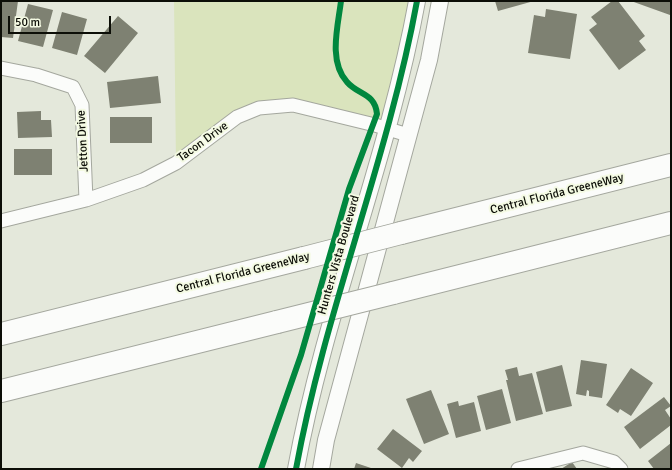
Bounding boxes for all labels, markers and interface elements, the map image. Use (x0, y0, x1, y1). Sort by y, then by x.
scale bar (10, 8, 113, 34)
text: 50 m (15, 15, 40, 30)
street label: Jetton Drive (74, 110, 92, 172)
street label: Tacon Drive (175, 119, 231, 165)
street label: Central Florida GreeneWay (489, 170, 625, 218)
street label: Hunters Vista Boulevard (315, 194, 363, 316)
street label: Central Florida GreeneWay (175, 249, 311, 297)

